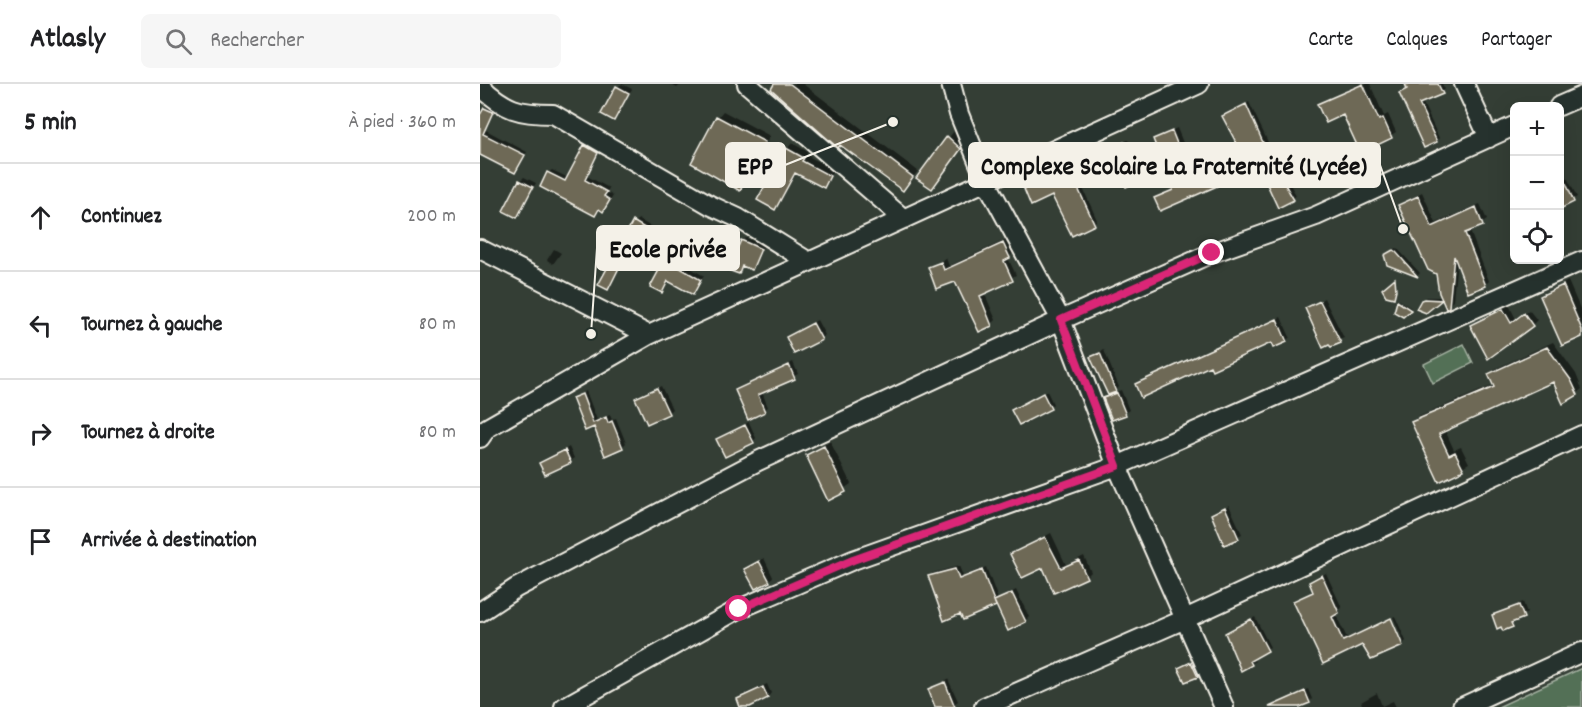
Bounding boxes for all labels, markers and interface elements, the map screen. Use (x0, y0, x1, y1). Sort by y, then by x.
search box (141, 14, 561, 68)
text: Atlasly (30, 21, 105, 61)
icon: search (162, 25, 195, 58)
text: Rechercher (210, 26, 304, 57)
text: Carte (1308, 26, 1353, 56)
text: Calques (1386, 26, 1448, 56)
text: Partager (1481, 26, 1552, 56)
map controls (1510, 102, 1564, 264)
button: + (1510, 102, 1564, 156)
text: 5 min (24, 105, 77, 142)
text: À pied · 360 m (348, 109, 456, 137)
callout: EPP (726, 143, 785, 187)
callout: Complexe Scolaire La Fraternité (Lycée) (969, 143, 1380, 187)
text: EPP (737, 150, 773, 187)
text: Complexe Scolaire La Fraternité (Lycée) (981, 150, 1368, 187)
button: − (1510, 156, 1564, 210)
icon: ahead (24, 201, 57, 234)
text: Continuez (81, 202, 162, 233)
text: 200 m (407, 203, 456, 231)
button: locate (1510, 210, 1564, 264)
callout: Ecole privée (597, 226, 739, 270)
text: Ecole privée (609, 233, 727, 270)
route end (1198, 239, 1224, 265)
icon: left (24, 309, 57, 342)
text: Tournez à gauche (81, 310, 223, 341)
text: 80 m (419, 311, 456, 339)
icon: right (24, 417, 57, 450)
text: Tournez à droite (81, 418, 215, 449)
text: 80 m (419, 419, 456, 447)
icon: arrive (24, 525, 57, 558)
text: Arrivée à destination (81, 526, 257, 557)
route start (725, 595, 751, 621)

